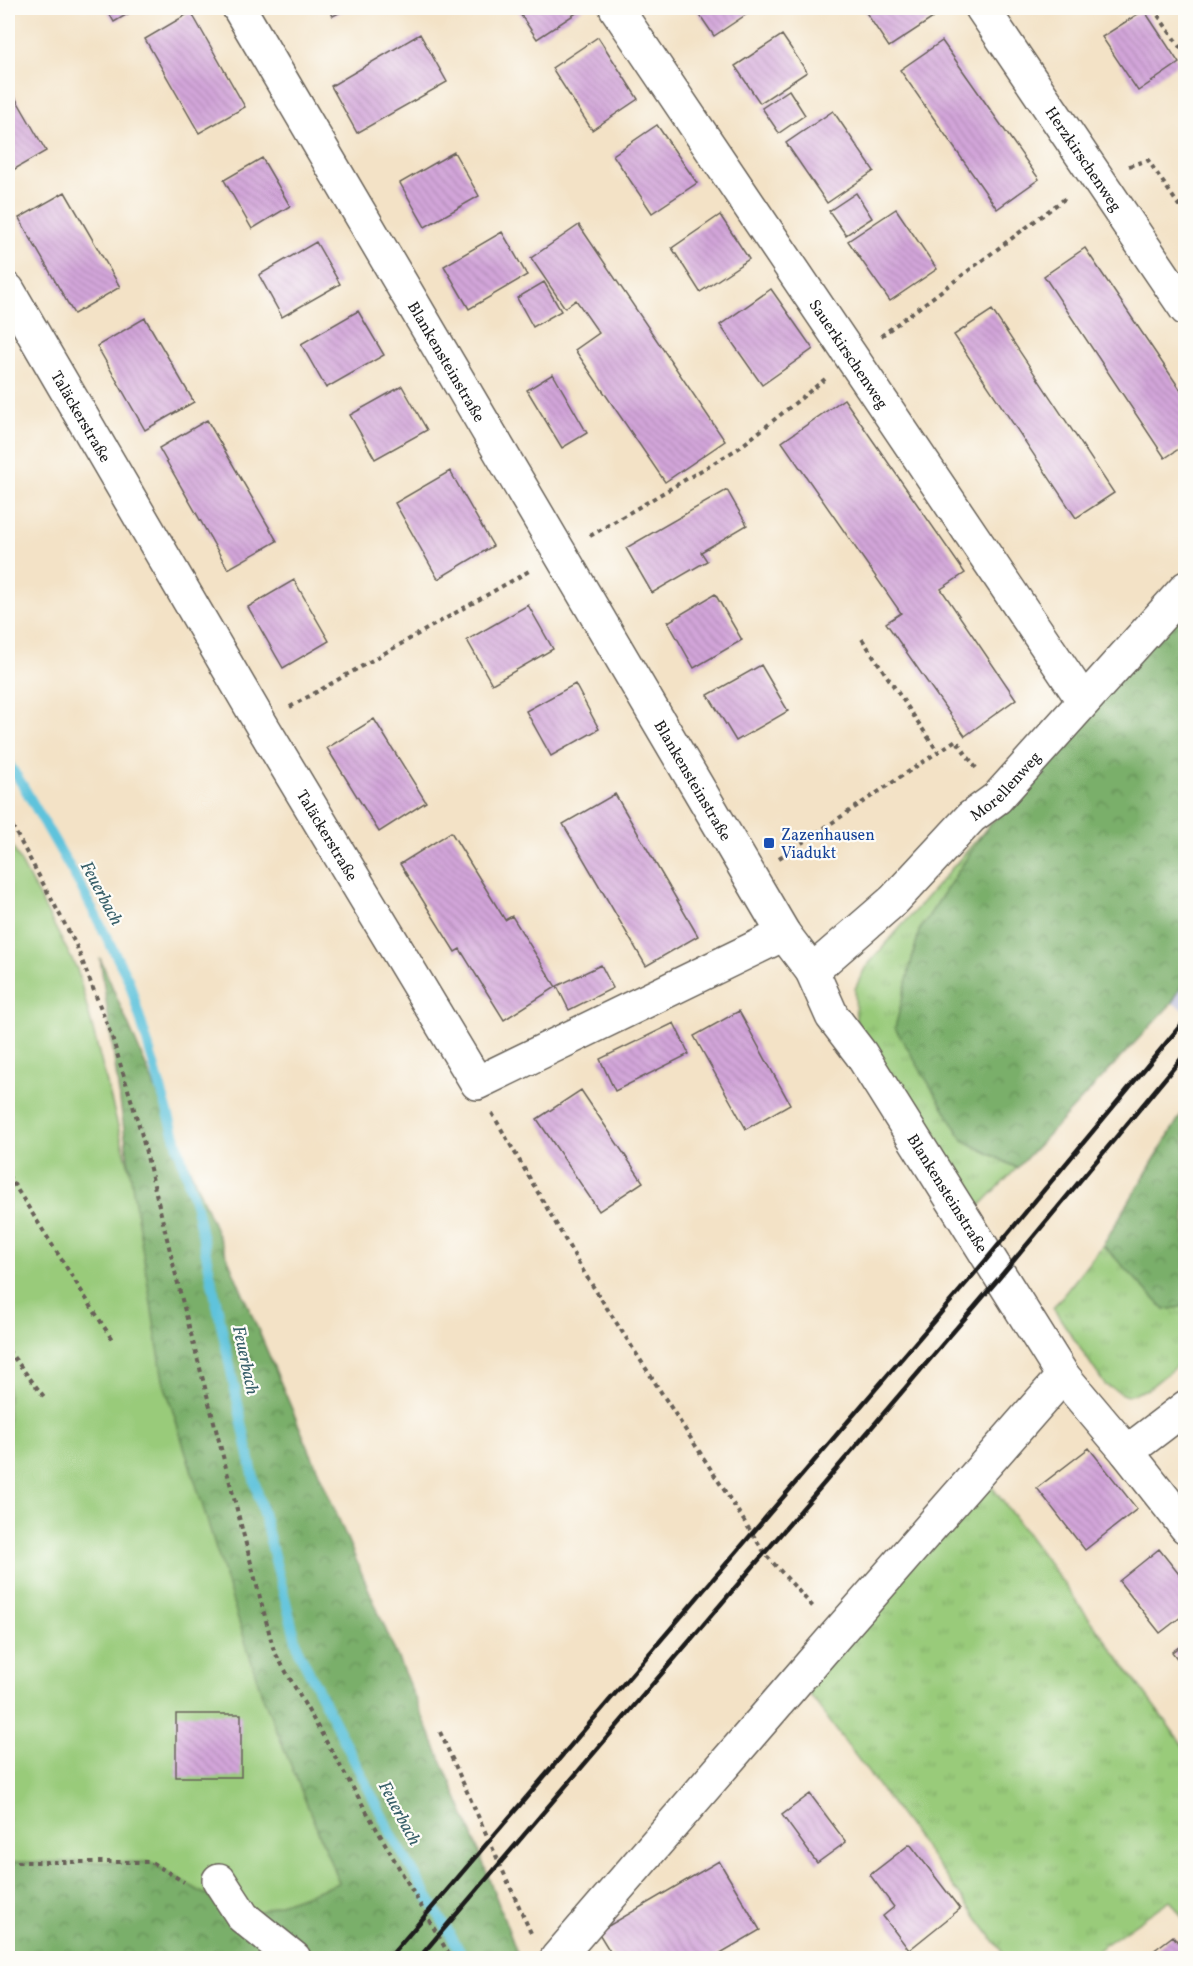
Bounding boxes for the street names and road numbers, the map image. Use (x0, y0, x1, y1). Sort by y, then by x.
street label: Herzkirschenweg (1039, 103, 1126, 217)
street label: Sauerkirschenweg (803, 296, 893, 414)
street label: Blankensteinstraße (401, 298, 489, 427)
street label: Taläckerstraße (44, 367, 115, 467)
street label: Blankensteinstraße (648, 717, 736, 846)
street label: Morellenweg (966, 747, 1047, 827)
street label: Taläckerstraße (290, 786, 362, 886)
street label: Blankensteinstraße (901, 1130, 992, 1258)

